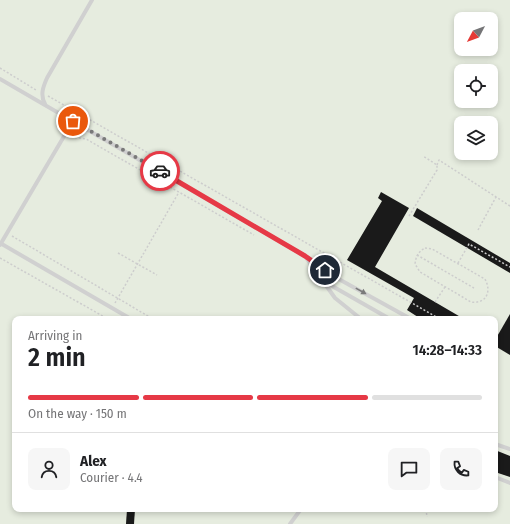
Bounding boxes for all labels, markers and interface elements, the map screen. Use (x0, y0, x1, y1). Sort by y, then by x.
north arrow (454, 12, 498, 56)
map controls (454, 12, 498, 160)
button: locate (454, 64, 498, 108)
pin (56, 104, 90, 138)
icon: bag (62, 110, 84, 132)
button: layers (454, 116, 498, 160)
courier (140, 151, 180, 191)
icon: car (149, 160, 171, 182)
pin (308, 253, 342, 287)
icon: home (314, 259, 336, 281)
one-way arrow (356, 288, 367, 295)
text: Arriving in (28, 328, 82, 343)
text: 14:28–14:33 (412, 341, 482, 359)
text: 2 min (28, 342, 86, 373)
text: On the way · 150 m (28, 406, 127, 421)
button: person (28, 448, 70, 490)
button: chat (388, 448, 430, 490)
button: phone (440, 448, 482, 490)
text: Alex (80, 452, 107, 470)
text: Courier · 4.4 (80, 470, 143, 485)

